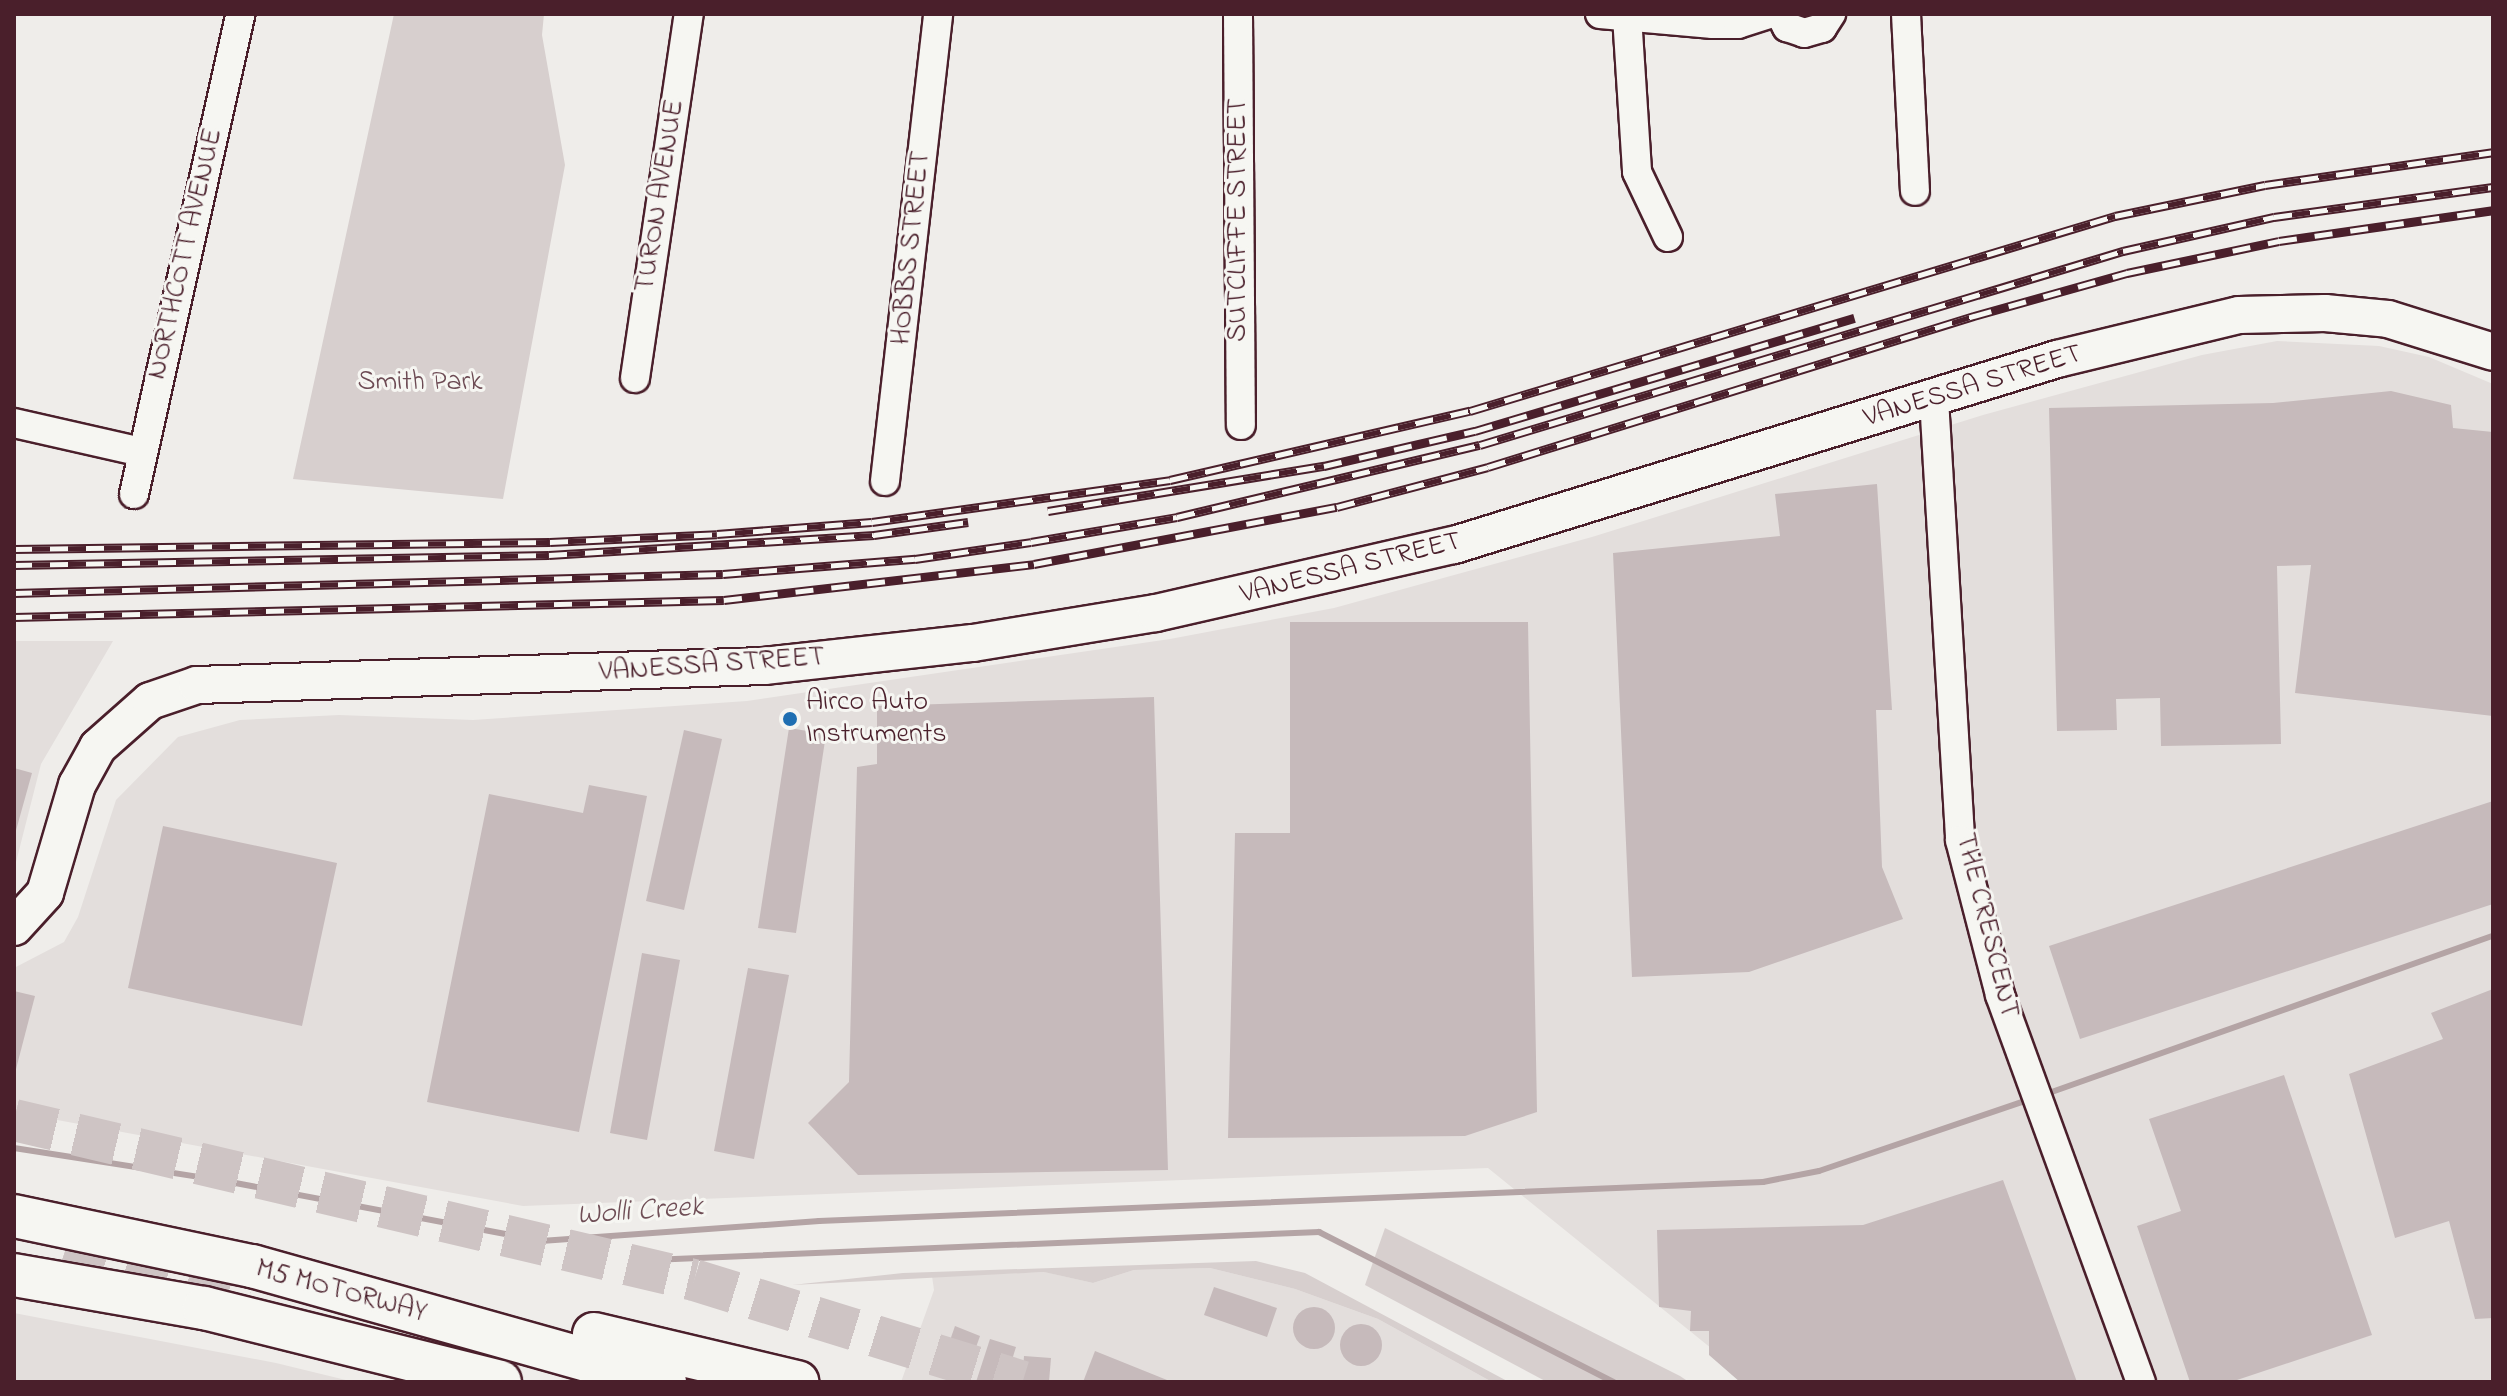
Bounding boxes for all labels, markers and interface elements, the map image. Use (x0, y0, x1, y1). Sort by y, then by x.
street label: TURON AVENUE (629, 97, 693, 295)
street label: SUTCLIFFE STREET (1222, 98, 1256, 342)
street label: NORTHCOTT AVENUE (141, 125, 231, 383)
street label: HOBBS STREET (885, 149, 939, 347)
street label: VANESSA STREET (1860, 338, 2086, 436)
park label: Smith Park (357, 366, 483, 400)
street label: VANESSA STREET (1237, 525, 1465, 613)
street label: VANESSA STREET (598, 641, 826, 691)
place label: Airco Auto Instruments (806, 686, 946, 752)
marker: Airco Auto Instruments (781, 710, 799, 728)
street label: THE CRESCENT (1947, 830, 2025, 1022)
water label: Wolli Creek (576, 1190, 704, 1234)
street label: M5 MOTORWAY (252, 1253, 430, 1331)

